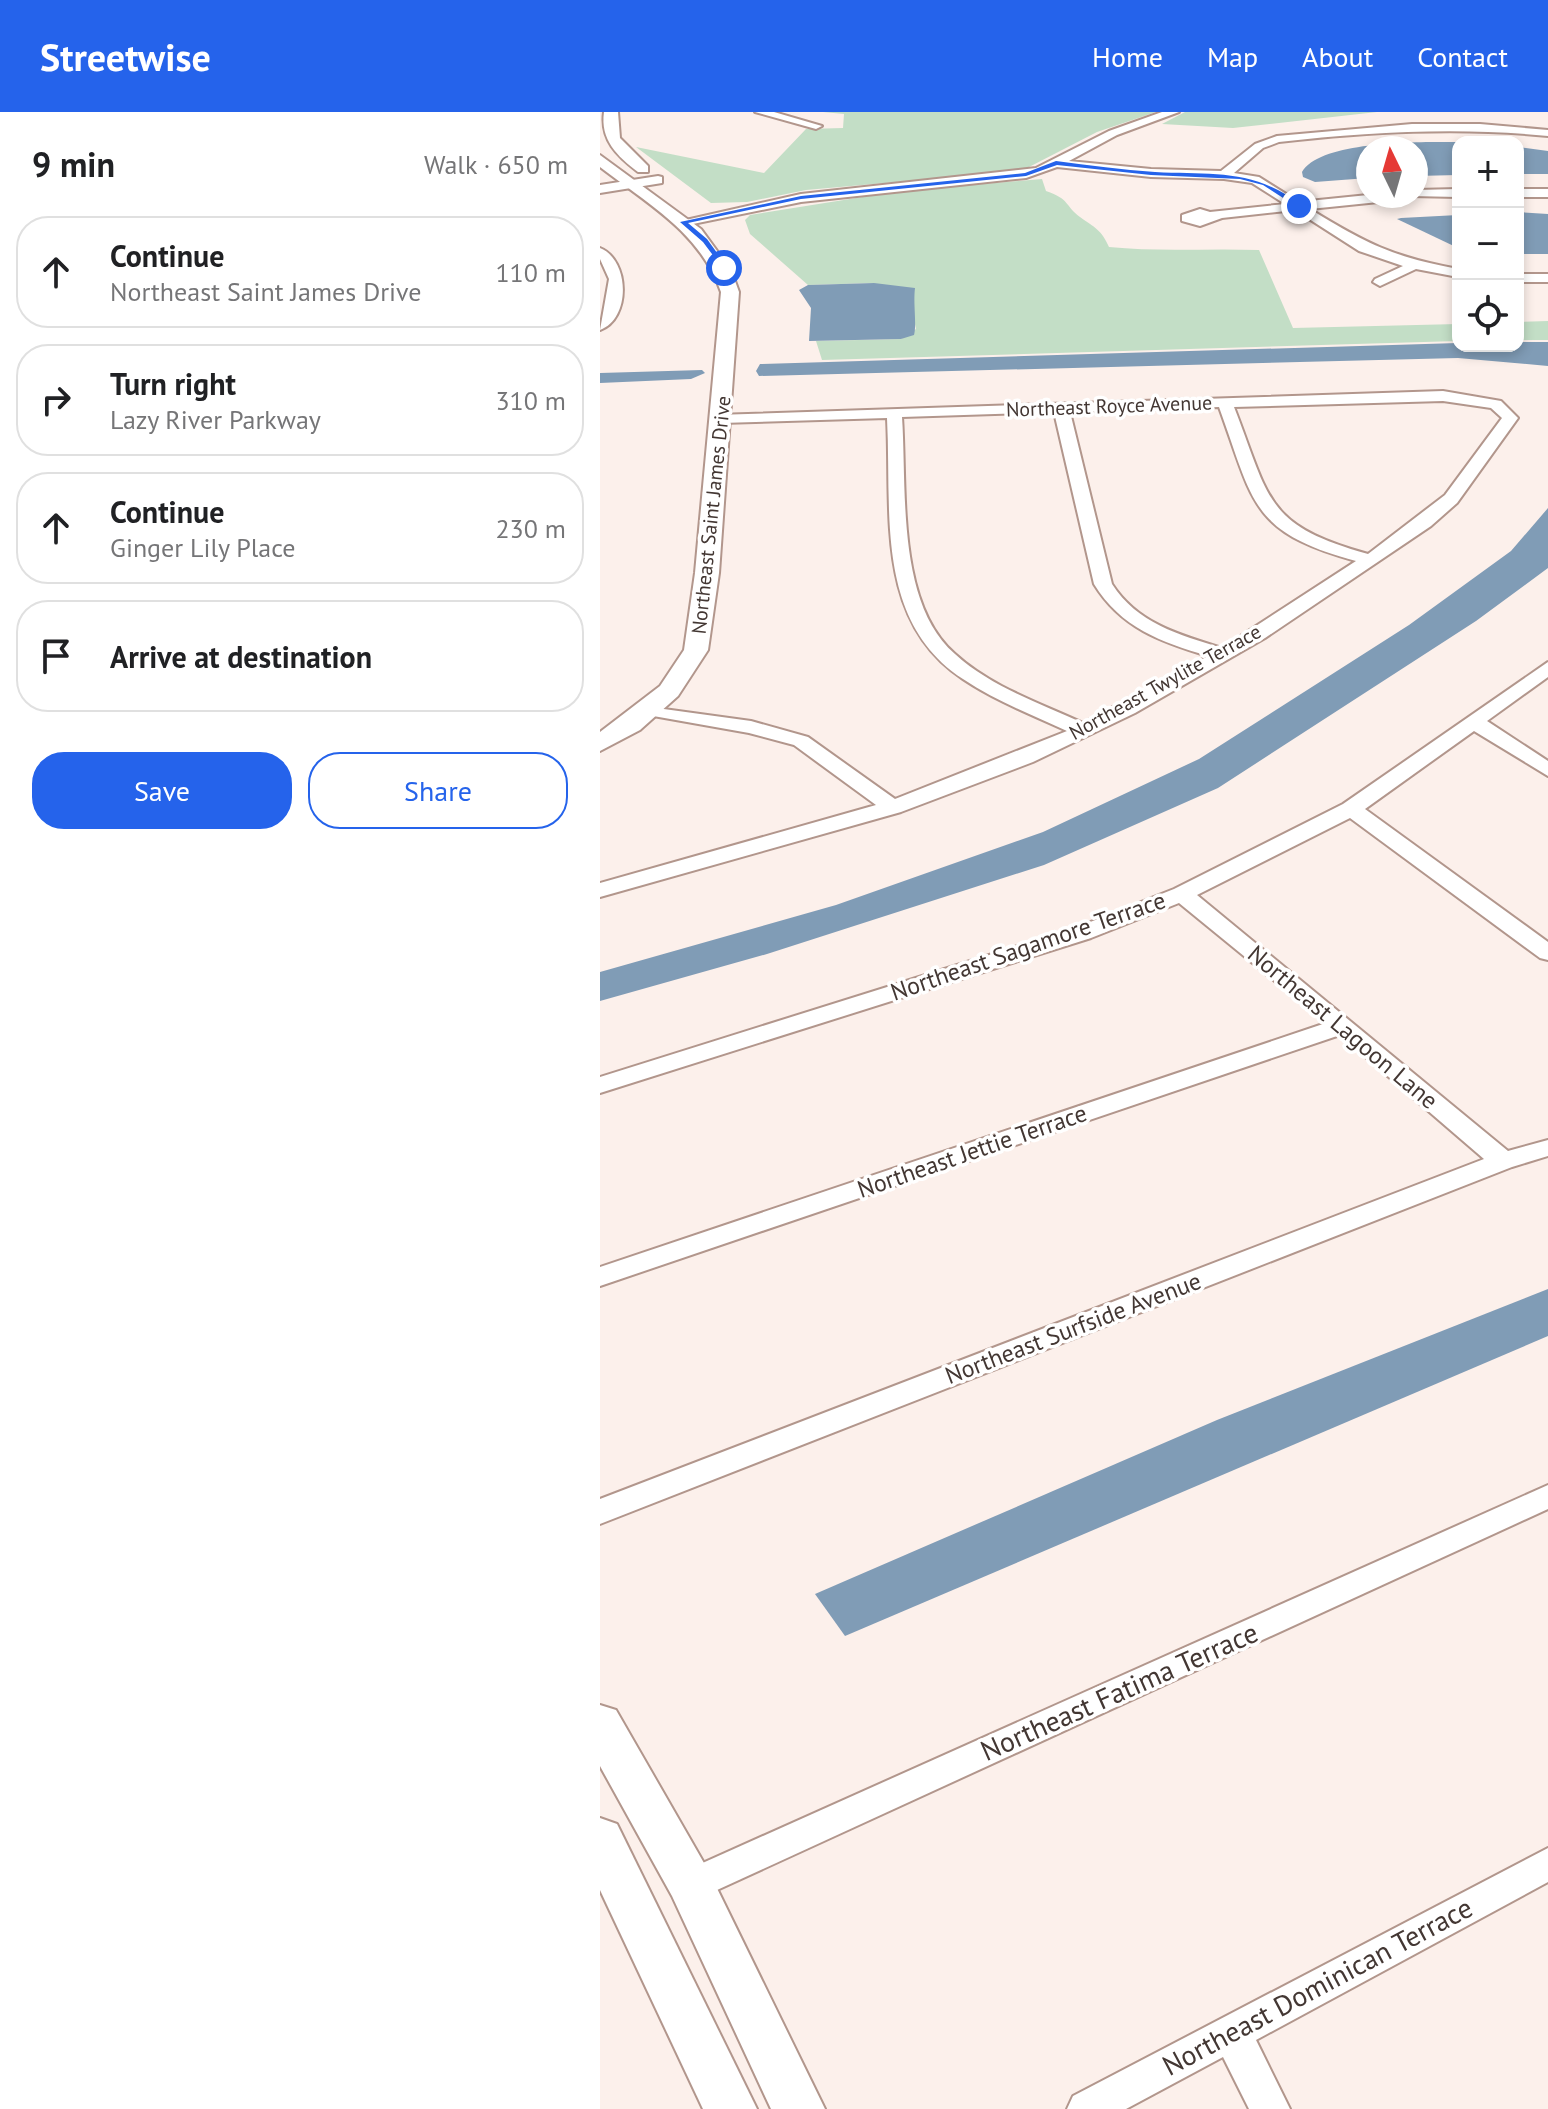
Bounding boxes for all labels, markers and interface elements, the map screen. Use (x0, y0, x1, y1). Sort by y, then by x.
text: Streetwise (40, 32, 211, 81)
text: Home (1092, 38, 1163, 75)
text: Map (1207, 38, 1258, 75)
text: About (1302, 38, 1373, 75)
text: Contact (1417, 38, 1508, 75)
north arrow (1356, 136, 1428, 208)
map controls (1452, 136, 1524, 352)
button: + (1452, 136, 1524, 208)
text: 9 min (32, 142, 115, 186)
text: Walk · 650 m (424, 148, 568, 181)
route end (1281, 188, 1317, 224)
button: − (1452, 208, 1524, 280)
text: Continue (110, 236, 224, 275)
icon: ahead (34, 250, 78, 294)
route start (706, 250, 742, 286)
text: 110 m (495, 256, 566, 289)
text: Northeast Saint James Drive (110, 275, 421, 308)
button: locate (1452, 280, 1524, 352)
text: Turn right (110, 364, 236, 403)
icon: right (34, 378, 78, 422)
text: 310 m (495, 384, 566, 417)
street label: Northeast Royce Avenue (1005, 389, 1213, 423)
street label: Northeast Saint James Drive (686, 394, 736, 636)
text: Lazy River Parkway (110, 403, 321, 436)
text: Continue (110, 492, 224, 531)
icon: ahead (34, 506, 78, 550)
text: 230 m (495, 512, 566, 545)
text: Ginger Lily Place (110, 531, 296, 564)
street label: Northeast Twylite Terrace (1064, 618, 1266, 746)
icon: arrive (34, 634, 78, 678)
text: Arrive at destination (110, 637, 372, 676)
button: Save (32, 752, 292, 829)
button: Share (308, 752, 568, 829)
street label: Northeast Sagamore Terrace (886, 884, 1170, 1008)
street label: Northeast Lagoon Lane (1241, 938, 1445, 1116)
street label: Northeast Jettie Terrace (853, 1097, 1091, 1205)
street label: Northeast Surfside Avenue (941, 1265, 1205, 1391)
street label: Northeast Fatima Terrace (975, 1613, 1263, 1769)
street label: Northeast Dominican Terrace (1156, 1888, 1478, 2084)

